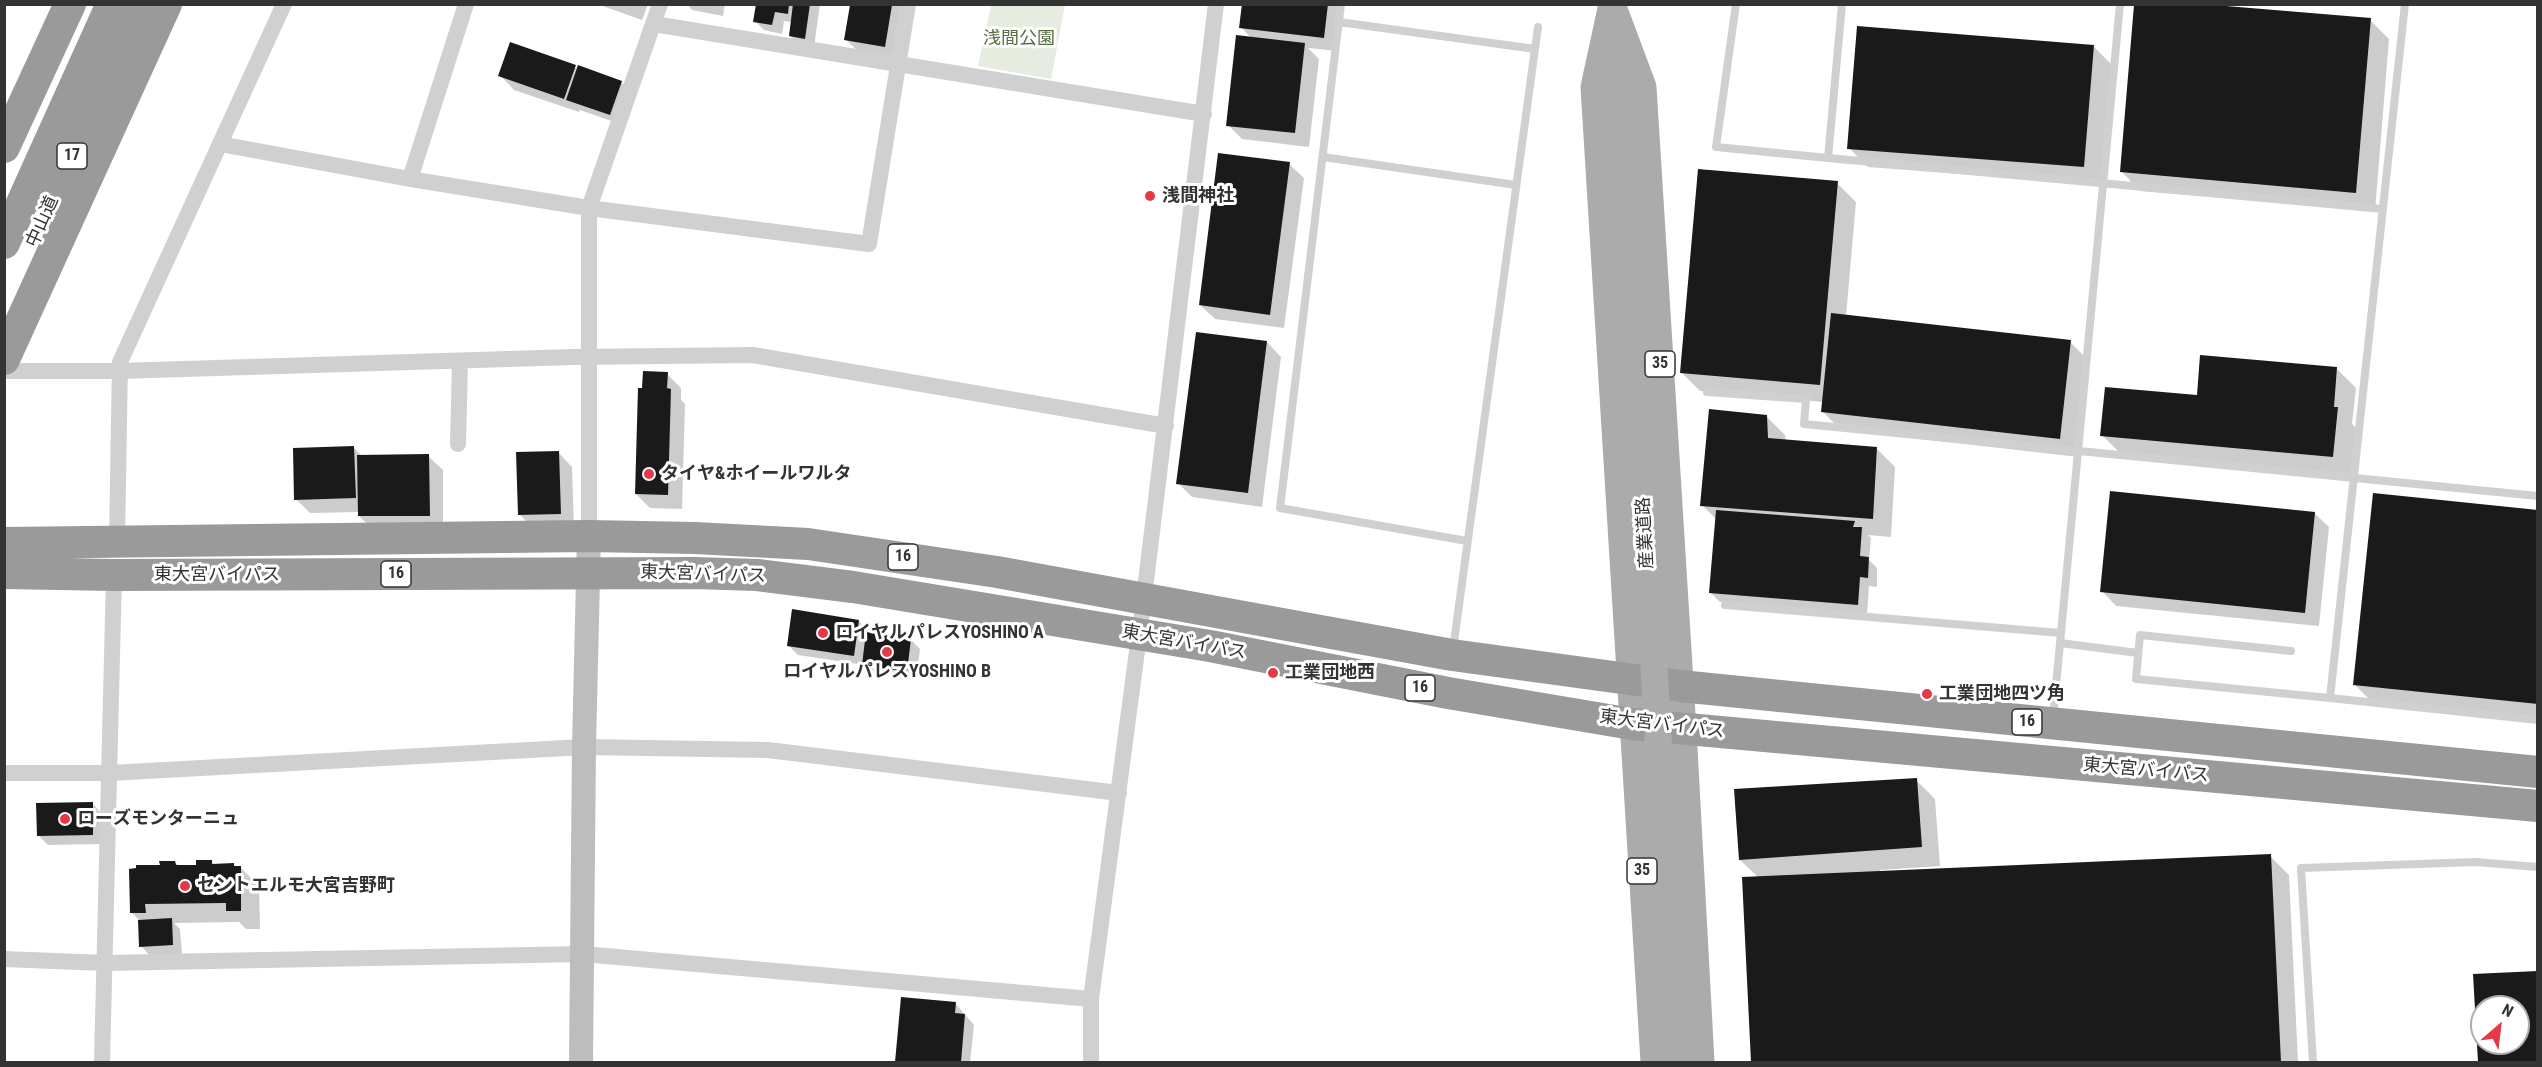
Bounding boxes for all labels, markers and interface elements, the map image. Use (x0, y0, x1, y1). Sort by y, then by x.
park label: 浅間公園 (983, 28, 1055, 50)
road number: 17 (57, 143, 87, 169)
place label: 浅間神社 (1162, 185, 1234, 207)
marker: 浅間神社 (1143, 189, 1157, 203)
street label: 中山道 (22, 193, 64, 251)
road number: 35 (1645, 351, 1675, 377)
place label: タイヤ&ホイールワルタ (661, 463, 851, 485)
marker: タイヤ&ホイールワルタ (642, 467, 656, 481)
street label: 産業道路 (1633, 496, 1659, 570)
road number: 16 (888, 544, 918, 570)
road number: 16 (381, 561, 411, 587)
street label: 東大宮バイパス (640, 562, 766, 588)
street label: 東大宮バイパス (154, 564, 280, 586)
street label: 東大宮バイパス (1120, 621, 1248, 665)
place label: ロイヤルパレスYOSHINO A (835, 622, 1044, 644)
marker: ロイヤルパレスYOSHINO A (816, 626, 830, 640)
marker: ロイヤルパレスYOSHINO B (880, 645, 894, 659)
place label: ロイヤルパレスYOSHINO B (783, 661, 991, 683)
place label: 工業団地西 (1285, 662, 1375, 684)
marker: 工業団地西 (1266, 666, 1280, 680)
road number: 16 (1405, 675, 1435, 701)
place label: 工業団地四ツ角 (1939, 683, 2065, 705)
marker: 工業団地四ツ角 (1920, 687, 1934, 701)
street label: 東大宮バイパス (1598, 707, 1726, 743)
road number: 16 (2012, 709, 2042, 735)
street label: 東大宮バイパス (2082, 755, 2210, 787)
place label: ローズモンターニュ (77, 808, 239, 830)
marker: ローズモンターニュ (58, 812, 72, 826)
road number: 35 (1627, 858, 1657, 884)
place label: セントエルモ大宮吉野町 (197, 875, 395, 897)
marker: セントエルモ大宮吉野町 (178, 879, 192, 893)
north arrow (2470, 995, 2530, 1055)
text: N (2499, 1000, 2517, 1021)

